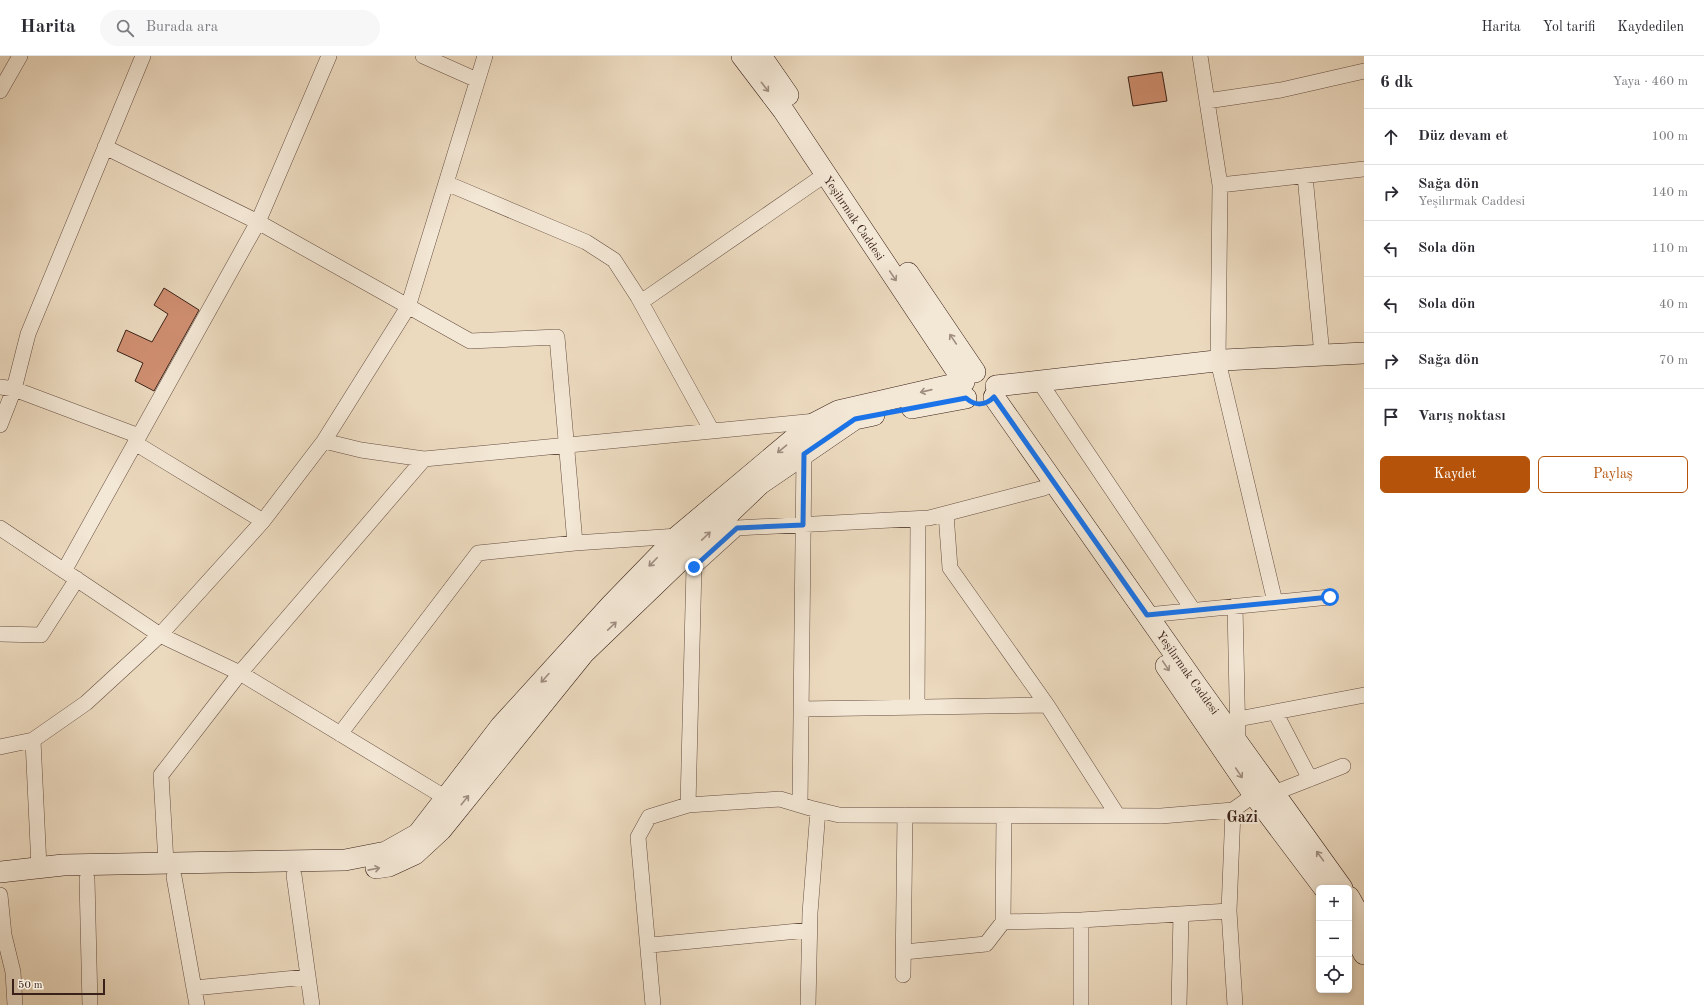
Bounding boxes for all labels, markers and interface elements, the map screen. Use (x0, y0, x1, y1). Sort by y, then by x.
search box (100, 10, 380, 46)
icon: search (114, 17, 136, 39)
text: Harita (20, 18, 76, 37)
text: Burada ara (146, 20, 218, 35)
text: Harita (1481, 20, 1521, 34)
text: Yol tarifi (1543, 20, 1595, 34)
text: Kaydedilen (1617, 20, 1684, 34)
text: 6 dk (1380, 74, 1413, 91)
text: Yaya · 460 m (1613, 75, 1688, 88)
one-way arrow (761, 81, 770, 92)
icon: ahead (1380, 126, 1402, 148)
text: Düz devam et (1418, 129, 1508, 144)
text: 100 m (1651, 130, 1688, 143)
street label: Yeşilırmak Caddesi (821, 174, 886, 263)
text: Sağa dön (1418, 177, 1479, 192)
icon: right (1380, 182, 1402, 204)
text: 140 m (1651, 186, 1688, 199)
text: Yeşilırmak Caddesi (1418, 195, 1525, 208)
icon: left (1380, 238, 1402, 260)
text: Sola dön (1418, 241, 1475, 256)
text: 110 m (1651, 242, 1688, 255)
one-way arrow (889, 270, 897, 281)
icon: left (1380, 294, 1402, 316)
text: Sola dön (1418, 297, 1475, 312)
text: 40 m (1659, 298, 1688, 311)
one-way arrow (949, 334, 957, 345)
icon: right (1380, 350, 1402, 372)
text: Sağa dön (1418, 353, 1479, 368)
text: 70 m (1659, 354, 1688, 367)
one-way arrow (919, 387, 932, 395)
icon: arrive (1380, 406, 1402, 428)
text: Varış noktası (1418, 409, 1506, 424)
one-way arrow (777, 444, 787, 453)
button: Kaydet (1380, 456, 1530, 493)
button: Paylaş (1538, 456, 1688, 493)
one-way arrow (701, 531, 711, 541)
one-way arrow (648, 557, 658, 567)
route end (685, 558, 703, 576)
route start (1321, 588, 1339, 606)
one-way arrow (607, 621, 617, 631)
street label: Yeşilırmak Caddesi (1154, 629, 1220, 717)
one-way arrow (1162, 660, 1170, 671)
one-way arrow (540, 673, 550, 683)
one-way arrow (1235, 768, 1243, 779)
one-way arrow (461, 794, 470, 805)
district label: Gazi (1226, 810, 1258, 826)
one-way arrow (1316, 851, 1324, 862)
one-way arrow (367, 864, 380, 872)
map controls (1316, 885, 1352, 993)
button: + (1316, 885, 1352, 921)
button: − (1316, 921, 1352, 957)
button: locate (1316, 957, 1352, 993)
scale bar (12, 977, 105, 996)
text: 50 m (18, 980, 43, 991)

